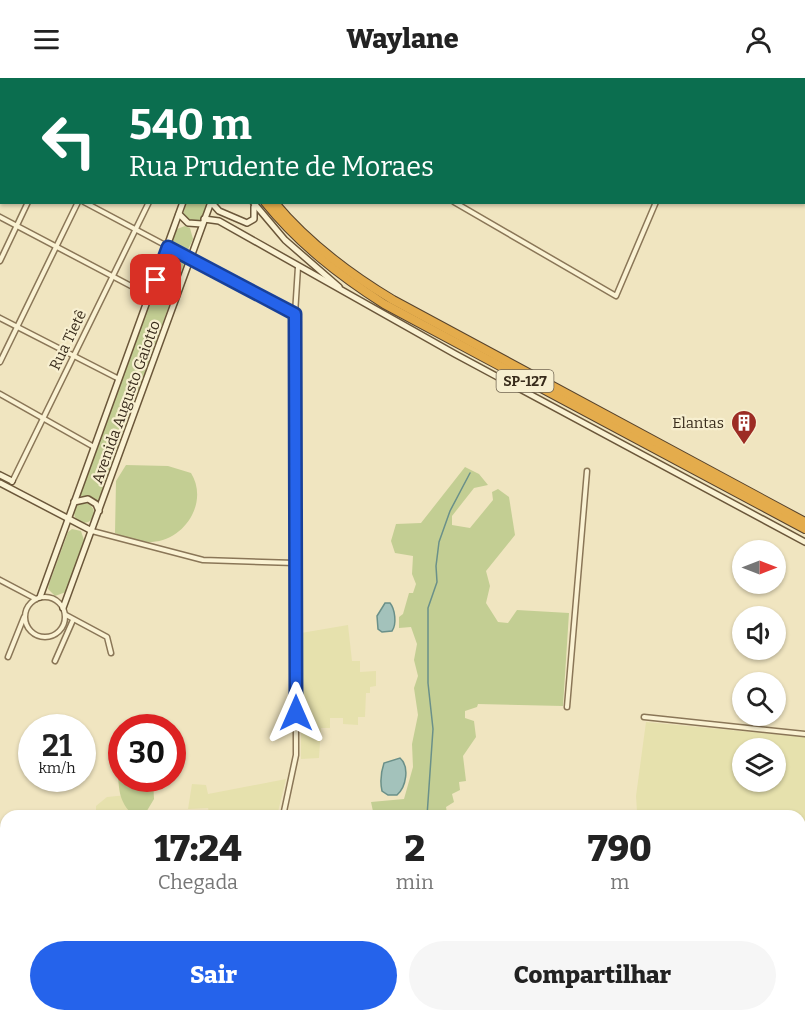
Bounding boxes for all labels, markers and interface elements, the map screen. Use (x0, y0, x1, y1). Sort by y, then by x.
icon: menu (30, 23, 63, 56)
text: Waylane (346, 23, 459, 55)
icon: person (742, 23, 775, 56)
text: 540 m (129, 100, 252, 150)
icon: left (30, 102, 108, 180)
text: Rua Prudente de Moraes (129, 151, 434, 183)
pin (130, 254, 181, 305)
icon: arrive (139, 263, 172, 296)
street label: Rua Tietê (46, 307, 90, 373)
street label: Avenida Augusto Gaiotto (88, 318, 164, 486)
road number: SP-127 (496, 370, 554, 392)
building icon: Elantas (729, 408, 759, 446)
place label: Elantas (672, 414, 724, 432)
north arrow (732, 540, 786, 594)
map controls (732, 540, 786, 792)
button: sound (732, 606, 786, 660)
button: search (732, 672, 786, 726)
position arrow (264, 681, 328, 745)
speed limit sign: 30 (108, 714, 186, 792)
text: 21 (42, 728, 72, 764)
button: layers (732, 738, 786, 792)
text: km/h (38, 759, 76, 777)
text: 17:24 (154, 827, 242, 871)
text: 2 (404, 827, 425, 871)
text: 790 (588, 827, 652, 871)
text: Chegada (158, 870, 238, 894)
text: min (396, 870, 434, 894)
text: m (610, 870, 629, 894)
button: Sair (30, 941, 397, 1010)
button: Compartilhar (409, 941, 776, 1010)

